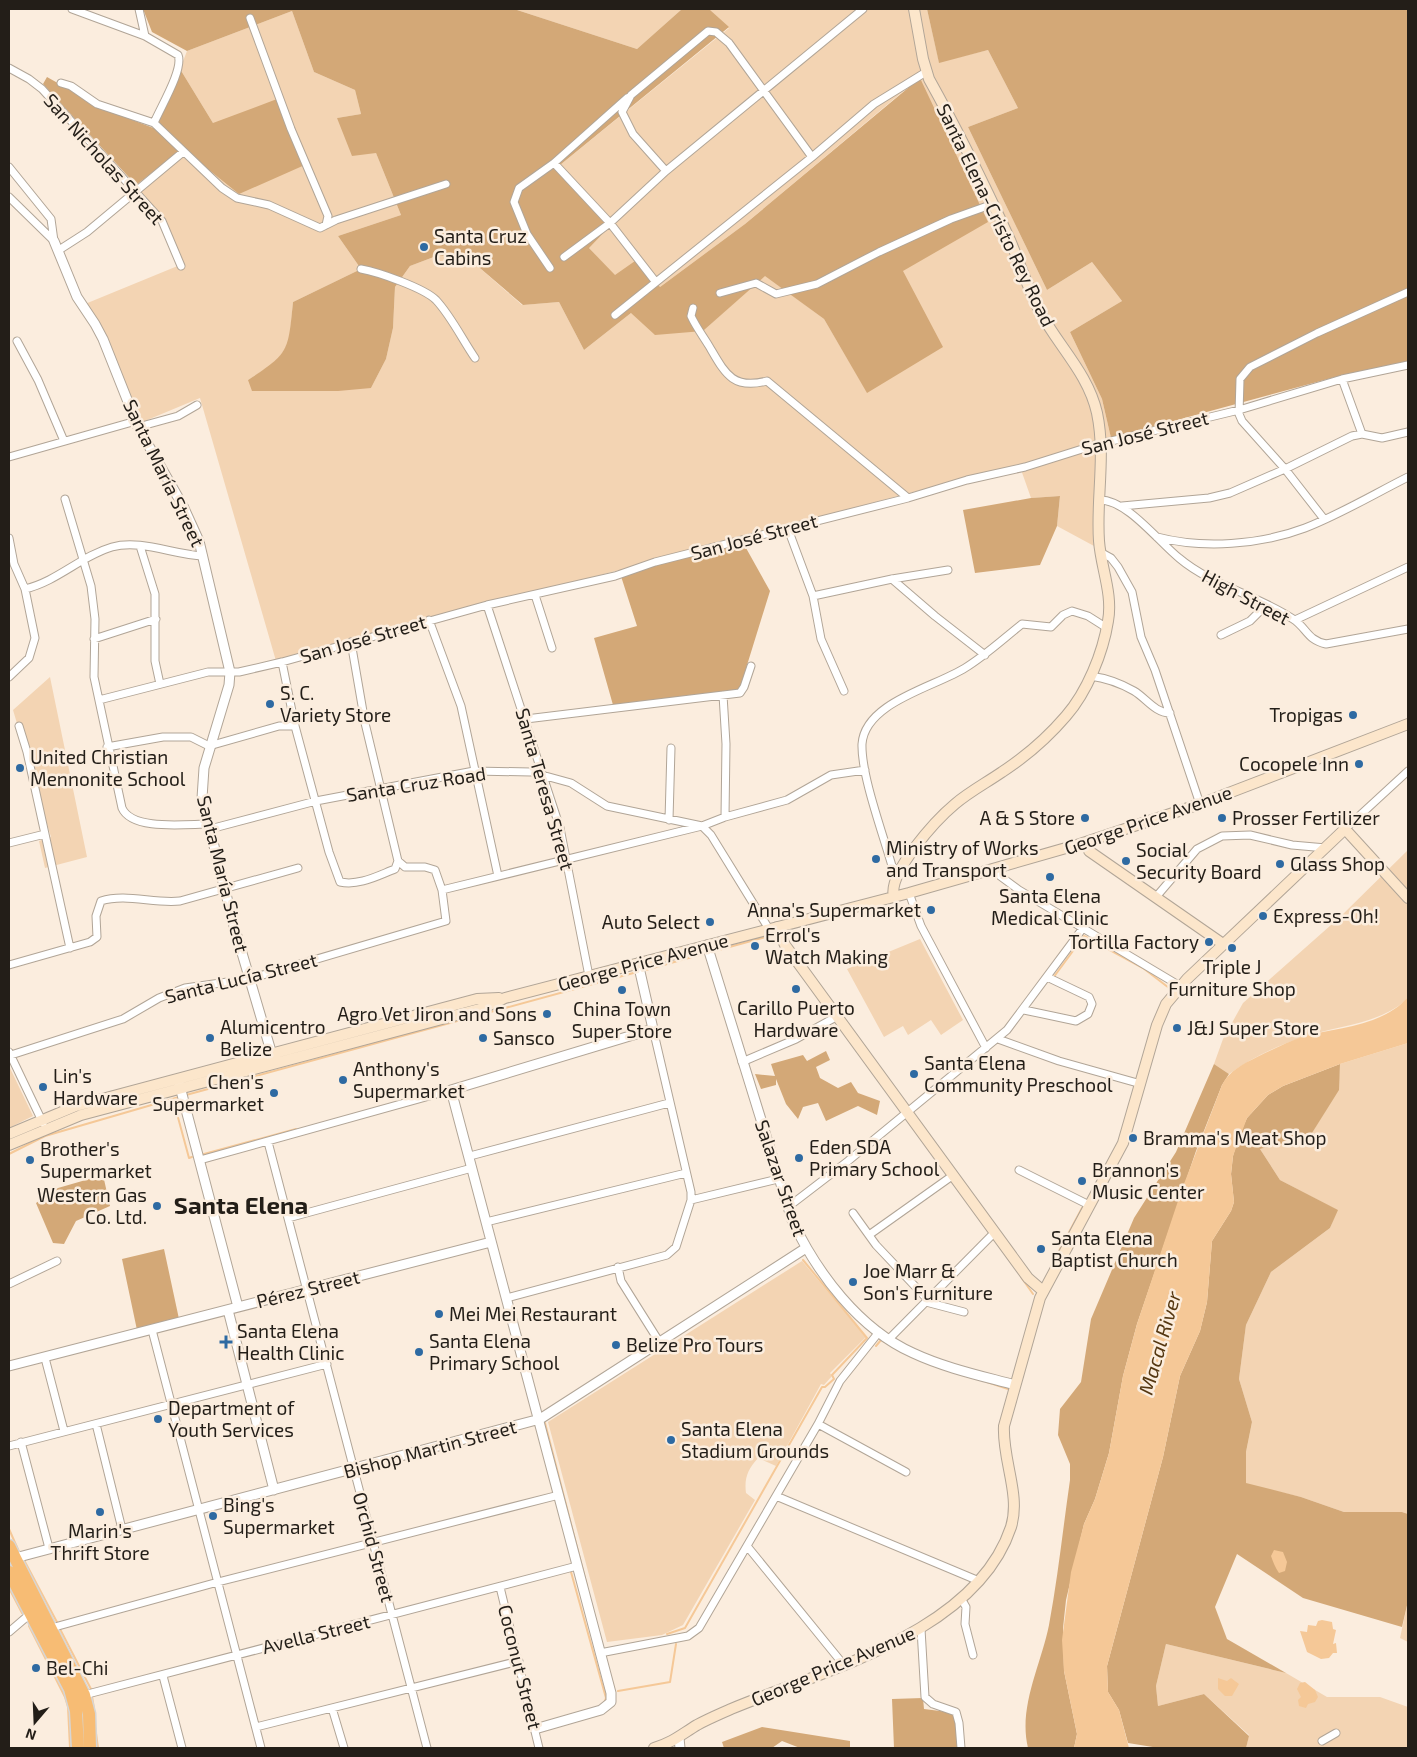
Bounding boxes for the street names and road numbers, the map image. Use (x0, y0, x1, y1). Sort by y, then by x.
street label: San Nicholas Street (39, 88, 169, 229)
street label: Santa Elena-Cristo Rey Road (932, 100, 1060, 330)
street label: Santa María Street (119, 395, 210, 550)
street label: San José Street (1079, 406, 1211, 459)
street label: San José Street (688, 509, 820, 564)
street label: High Street (1198, 564, 1294, 629)
street label: San José Street (297, 610, 429, 668)
street label: Santa Teresa Street (511, 705, 580, 873)
street label: Santa Cruz Road (344, 761, 487, 806)
street label: George Price Avenue (1061, 780, 1235, 859)
street label: Santa María Street (193, 793, 254, 955)
street label: George Price Avenue (555, 928, 731, 995)
street label: Santa Lucía Street (162, 947, 319, 1008)
street label: Salazar Street (751, 1117, 812, 1239)
street label: Pérez Street (254, 1265, 362, 1312)
street label: Bishop Martin Street (341, 1414, 519, 1483)
street label: Orchid Street (349, 1489, 400, 1604)
street label: Coconut Street (494, 1602, 547, 1732)
street label: Avella Street (260, 1609, 372, 1658)
street label: George Price Avenue (747, 1621, 918, 1710)

